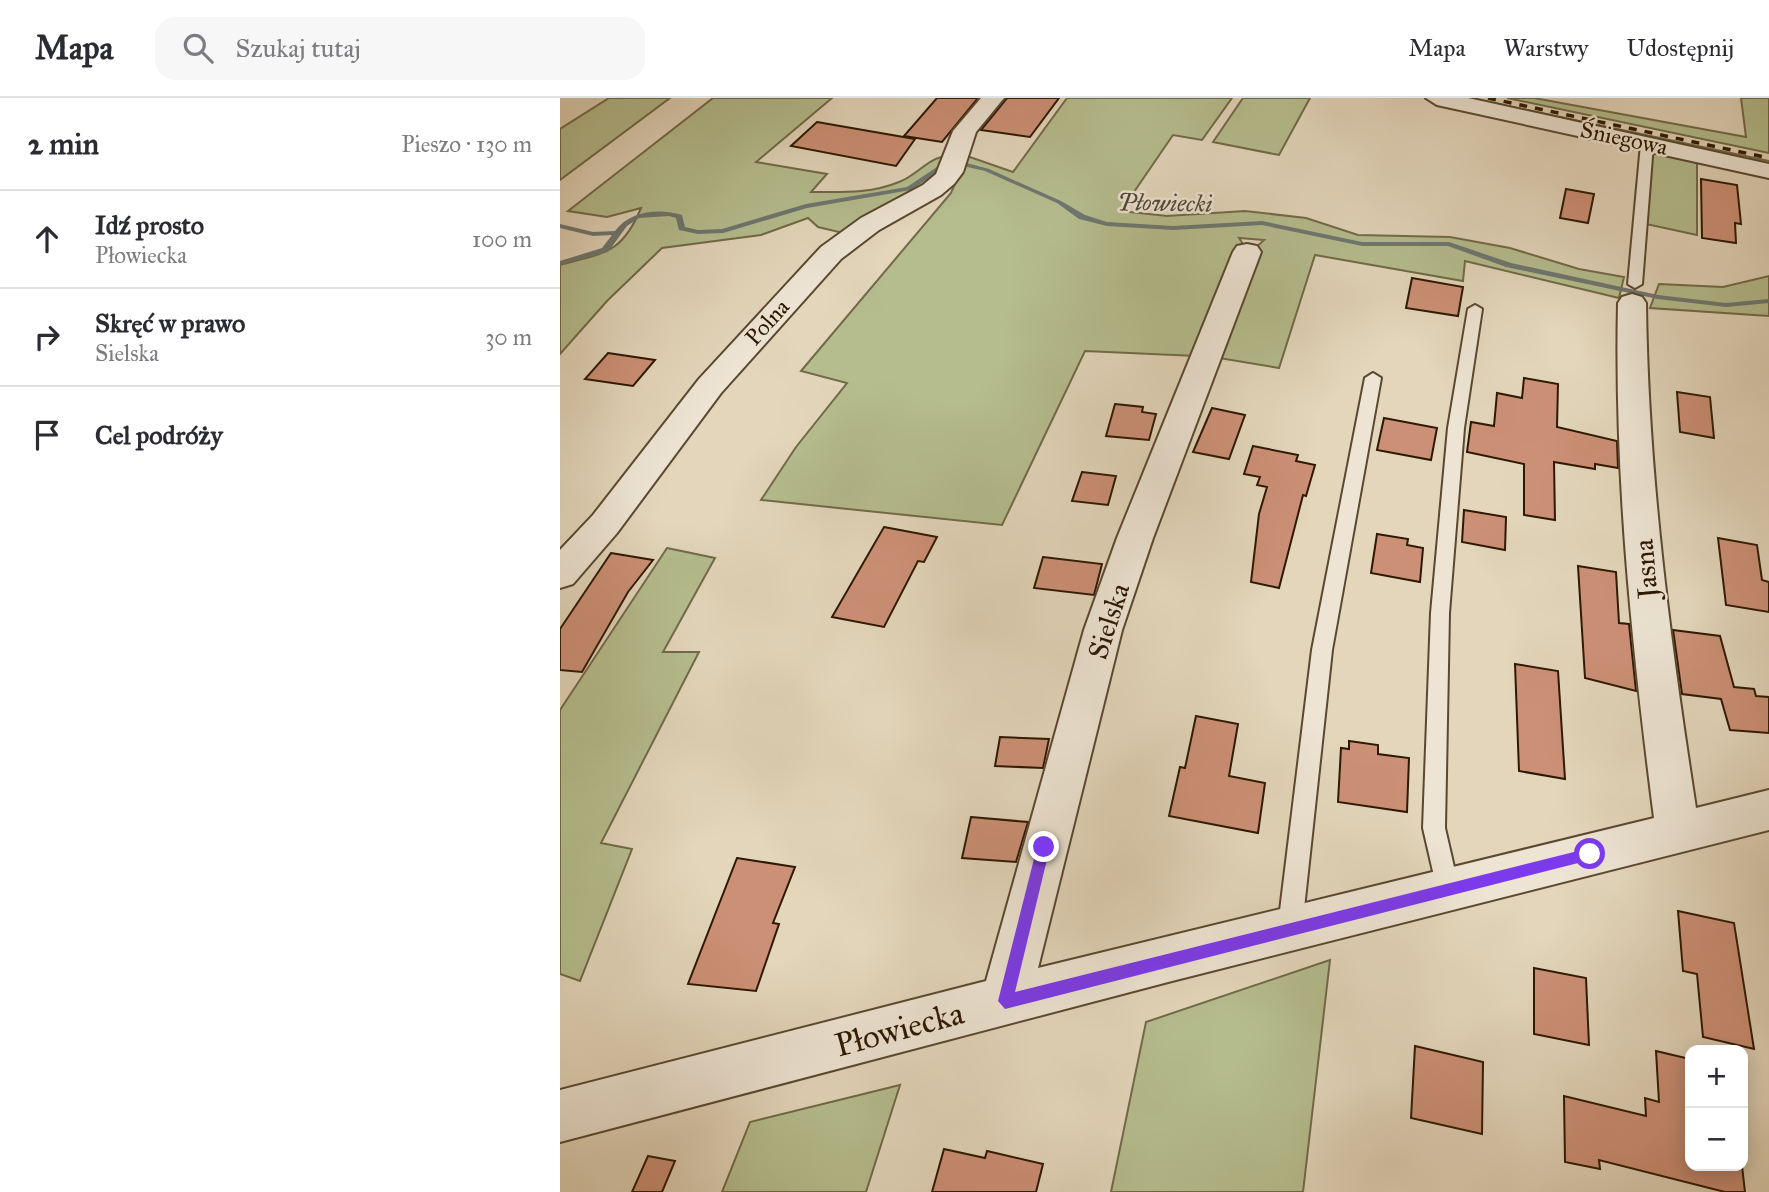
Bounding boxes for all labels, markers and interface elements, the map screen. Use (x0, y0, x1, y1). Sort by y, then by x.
search box (155, 17, 645, 80)
text: Mapa (35, 28, 113, 68)
icon: search (179, 29, 217, 67)
text: Szukaj tutaj (235, 32, 361, 64)
text: Mapa (1409, 33, 1466, 63)
text: Warstwy (1504, 33, 1589, 63)
text: Udostępnij (1627, 33, 1734, 63)
street label: Śniegowa (1578, 114, 1671, 162)
text: 2 min (28, 126, 99, 162)
text: Pieszo · 130 m (401, 130, 532, 158)
water label: Płowiecki (1117, 187, 1213, 219)
text: Idź prosto (95, 209, 204, 241)
icon: ahead (28, 220, 66, 258)
text: 100 m (472, 225, 532, 253)
text: Płowiecka (95, 241, 187, 269)
street label: Polna (739, 293, 795, 351)
text: Skręć w prawo (95, 307, 245, 339)
icon: right (28, 318, 66, 356)
text: 30 m (485, 323, 532, 351)
text: Sielska (95, 339, 159, 367)
icon: arrive (28, 416, 66, 454)
text: Cel podróży (95, 419, 223, 451)
street label: Jasna (1625, 538, 1666, 603)
street label: Sielska (1080, 579, 1137, 664)
route end (1028, 831, 1059, 862)
route start (1574, 838, 1605, 869)
street label: Płowiecka (830, 993, 968, 1065)
map controls (1685, 1045, 1748, 1171)
button: + (1685, 1045, 1748, 1108)
button: − (1685, 1108, 1748, 1171)

